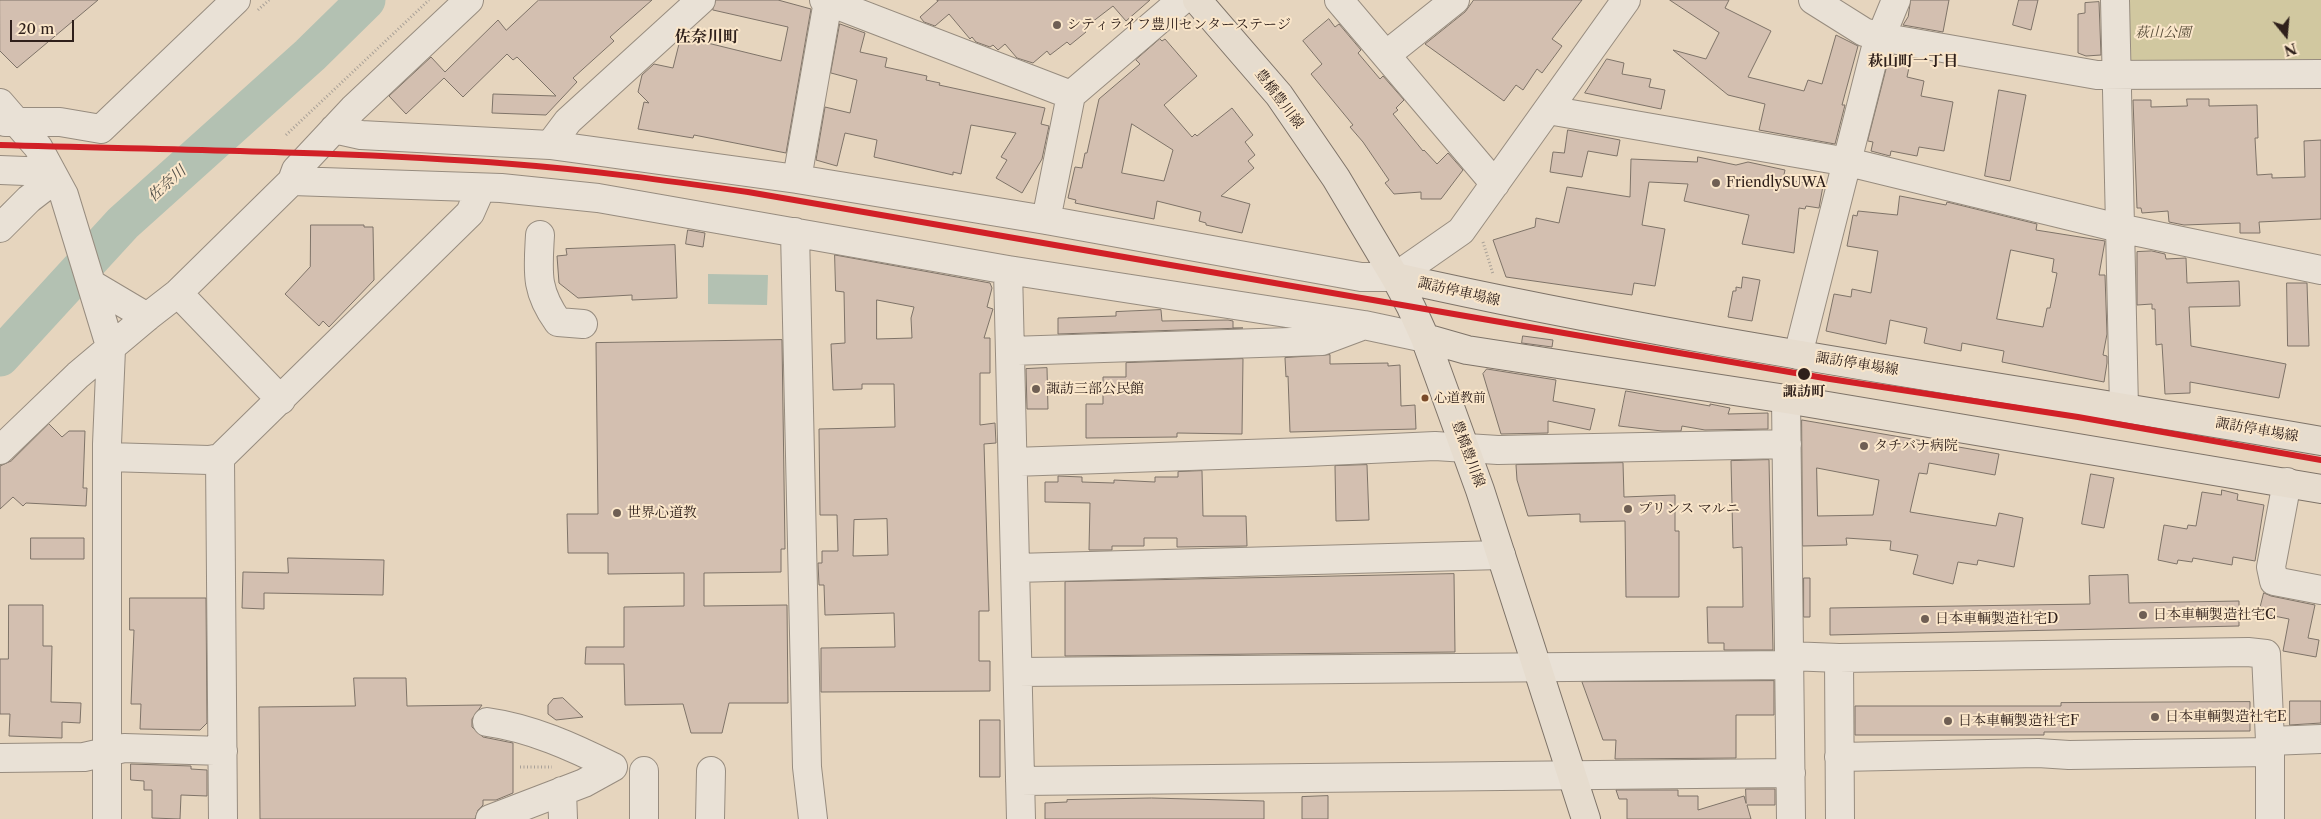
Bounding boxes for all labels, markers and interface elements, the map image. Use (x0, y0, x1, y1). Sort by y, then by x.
scale bar (12, 10, 76, 42)
north arrow (2261, 10, 2311, 60)
place label: シティライフ豊川センターステージ (1067, 17, 1291, 33)
text: 20 m (18, 19, 54, 38)
marker: シティライフ豊川センターステージ (1051, 19, 1063, 31)
park label: 萩山公園 (2135, 25, 2191, 41)
district label: 佐奈川町 (675, 27, 739, 47)
text: N (2282, 39, 2299, 60)
district label: 萩山町一丁目 (1868, 53, 1958, 71)
street label: 豊橋豊川線 (1251, 66, 1307, 132)
water label: 佐奈川 (144, 162, 190, 206)
place label: FriendlySUWA (1726, 175, 1826, 191)
marker: FriendlySUWA (1710, 177, 1722, 189)
street label: 諏訪停車場線 (1416, 274, 1502, 310)
street label: 諏訪停車場線 (1814, 349, 1900, 379)
marker: 諏訪町 (1796, 366, 1812, 382)
place label: 諏訪三部公民館 (1046, 381, 1144, 397)
marker: 諏訪三部公民館 (1030, 383, 1042, 395)
place label: 諏訪町 (1783, 384, 1825, 400)
place label: 心道教前 (1434, 390, 1486, 406)
marker: 心道教前 (1420, 393, 1430, 403)
street label: 諏訪停車場線 (2214, 414, 2300, 446)
street label: 豊橋豊川線 (1448, 418, 1488, 490)
place label: タチバナ病院 (1874, 438, 1958, 454)
marker: タチバナ病院 (1858, 440, 1870, 452)
place label: プリンス マルニ (1638, 501, 1740, 517)
marker: プリンス マルニ (1622, 503, 1634, 515)
place label: 世界心道教 (627, 505, 697, 521)
marker: 世界心道教 (611, 507, 623, 519)
place label: 日本車輌製造社宅C (2153, 607, 2276, 623)
marker: 日本車輌製造社宅C (2137, 609, 2149, 621)
place label: 日本車輌製造社宅D (1935, 611, 2058, 627)
marker: 日本車輌製造社宅D (1919, 613, 1931, 625)
place label: 日本車輌製造社宅E (2165, 709, 2287, 725)
marker: 日本車輌製造社宅E (2149, 711, 2161, 723)
place label: 日本車輌製造社宅F (1958, 713, 2079, 729)
marker: 日本車輌製造社宅F (1942, 715, 1954, 727)

